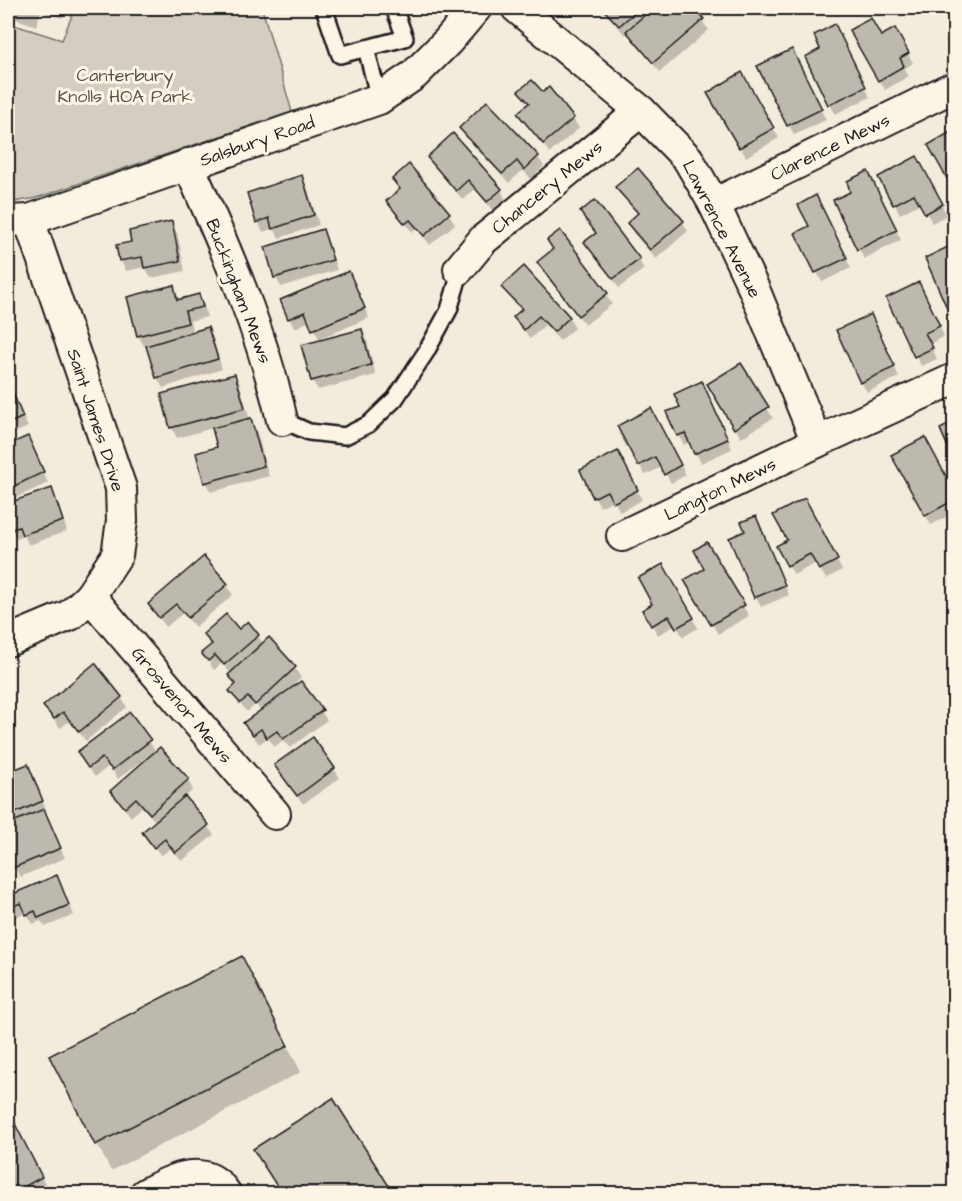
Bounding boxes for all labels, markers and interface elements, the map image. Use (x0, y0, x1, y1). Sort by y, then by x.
park label: Canterbury Knolls HOA Park (57, 63, 193, 109)
street label: Clarence Mews (766, 108, 894, 187)
street label: Salsbury Road (196, 110, 318, 174)
street label: Chancery Mews (487, 135, 609, 241)
street label: Lawrence Avenue (676, 156, 767, 303)
street label: Buckingham Mews (199, 215, 278, 367)
street label: Saint James Drive (61, 345, 131, 495)
street label: Langton Mews (660, 452, 781, 528)
street label: Grosvenor Mews (125, 642, 238, 769)

